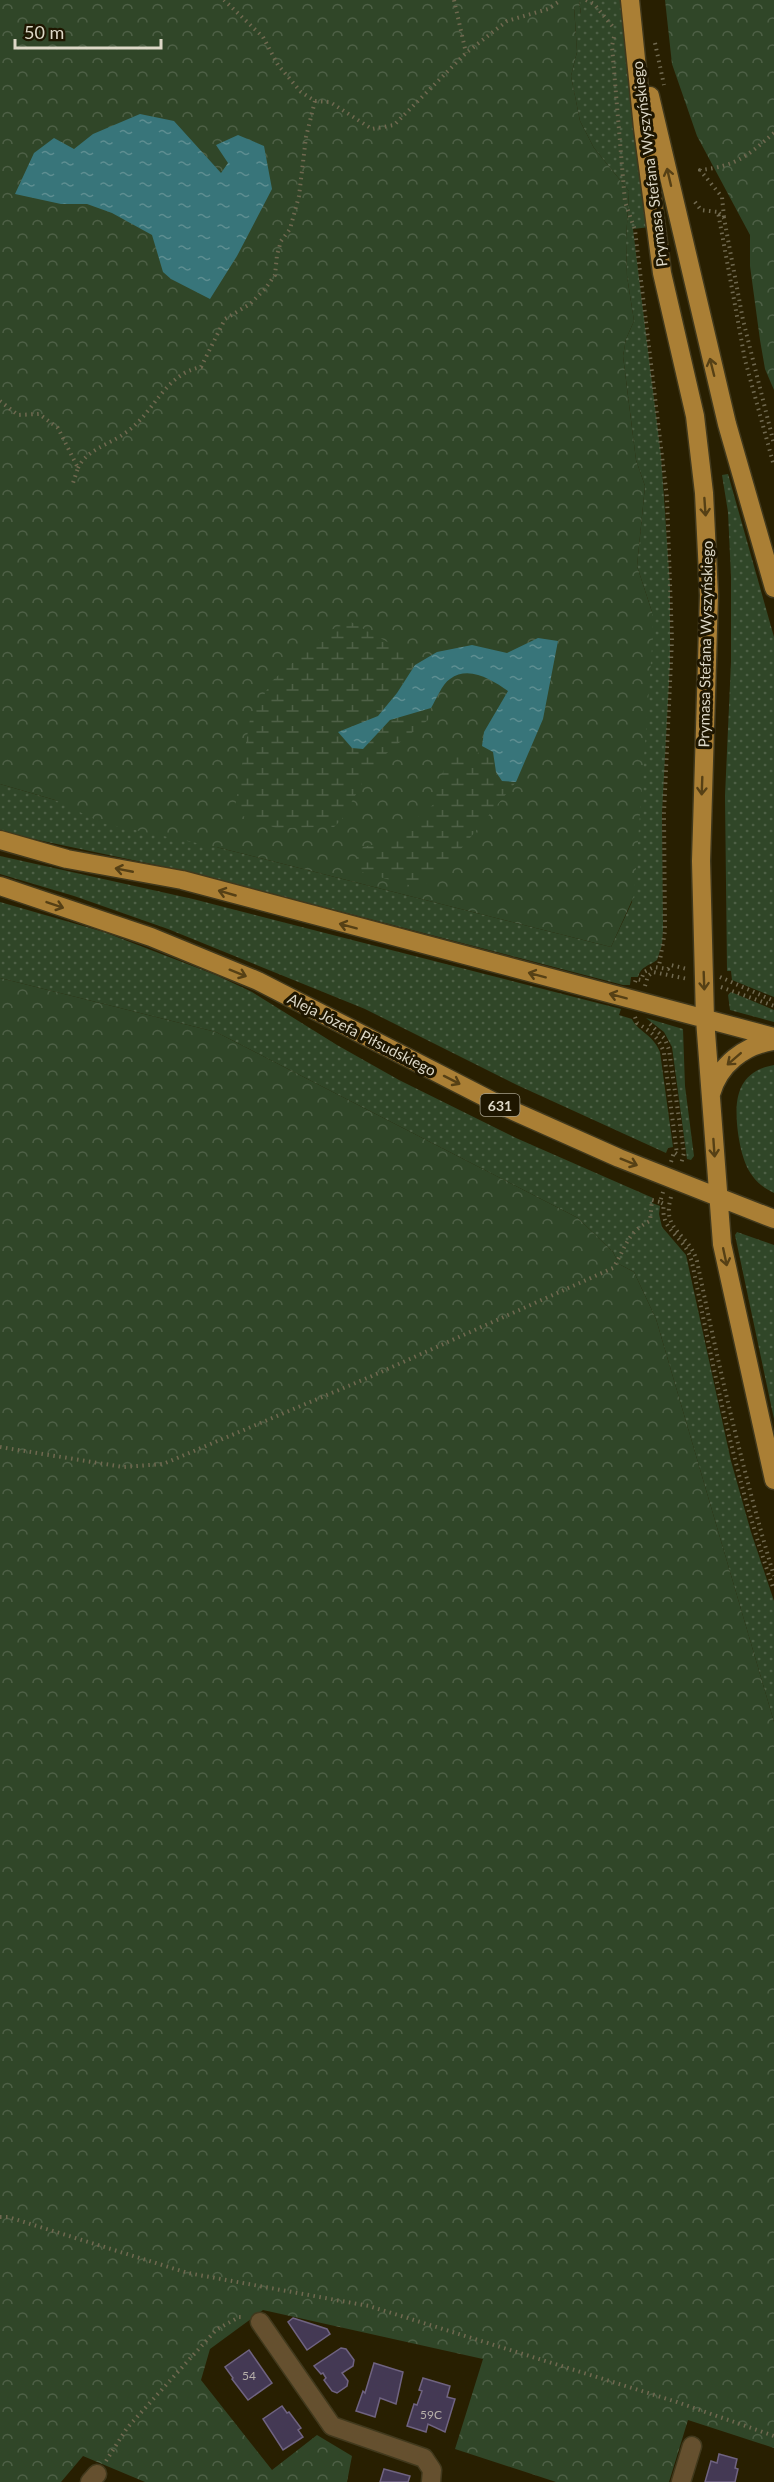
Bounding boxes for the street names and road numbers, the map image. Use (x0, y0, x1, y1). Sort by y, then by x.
street label: Prymasa Stefana Wyszyńskiego (627, 60, 671, 268)
street label: Prymasa Stefana Wyszyńskiego (694, 540, 716, 748)
street label: Aleja Józefa Piłsudskiego (285, 989, 439, 1079)
road number: 631 (480, 1094, 520, 1116)

